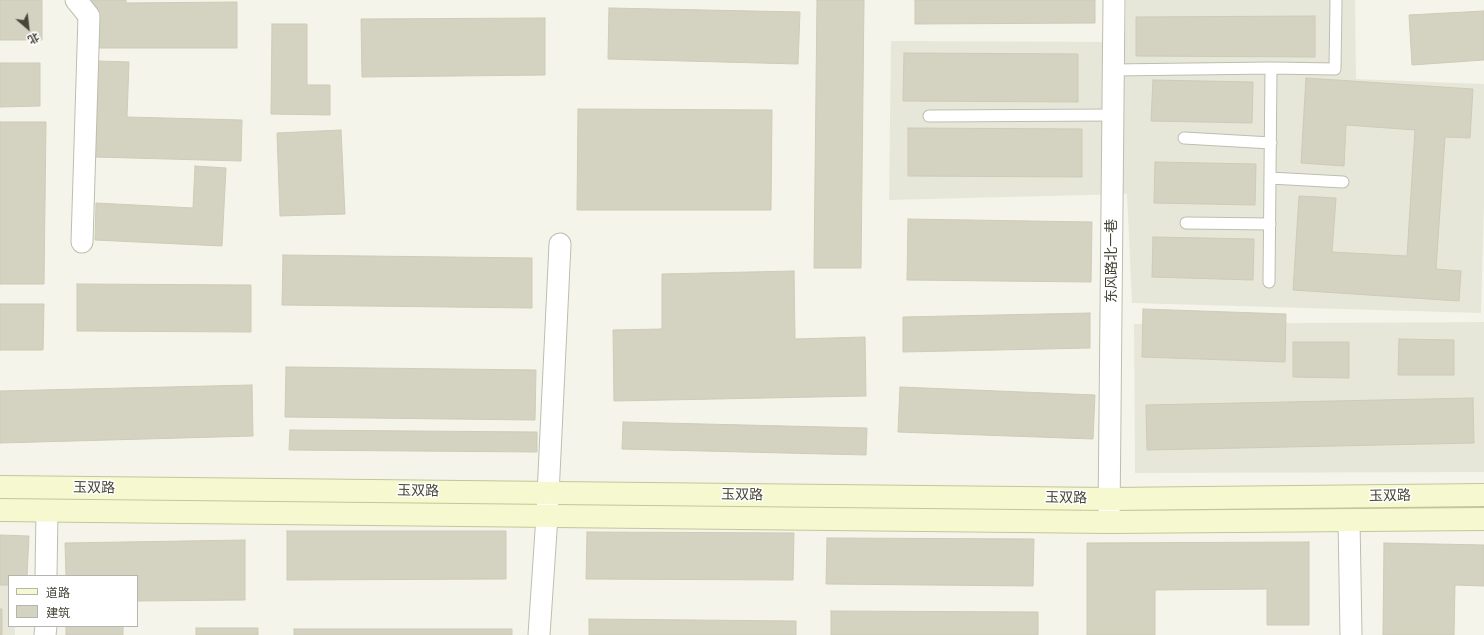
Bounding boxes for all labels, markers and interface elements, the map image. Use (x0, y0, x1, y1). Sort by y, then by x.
north arrow (8, 8, 48, 48)
text: 北 (25, 30, 42, 47)
street label: 东风路北一巷 (1104, 219, 1120, 303)
street label: 玉双路 (73, 479, 115, 497)
street label: 玉双路 (397, 482, 439, 500)
street label: 玉双路 (721, 486, 763, 504)
street label: 玉双路 (1369, 487, 1411, 505)
street label: 玉双路 (1045, 489, 1087, 507)
legend (8, 575, 138, 627)
text: 道路 (46, 585, 70, 600)
text: 建筑 (46, 605, 70, 620)

